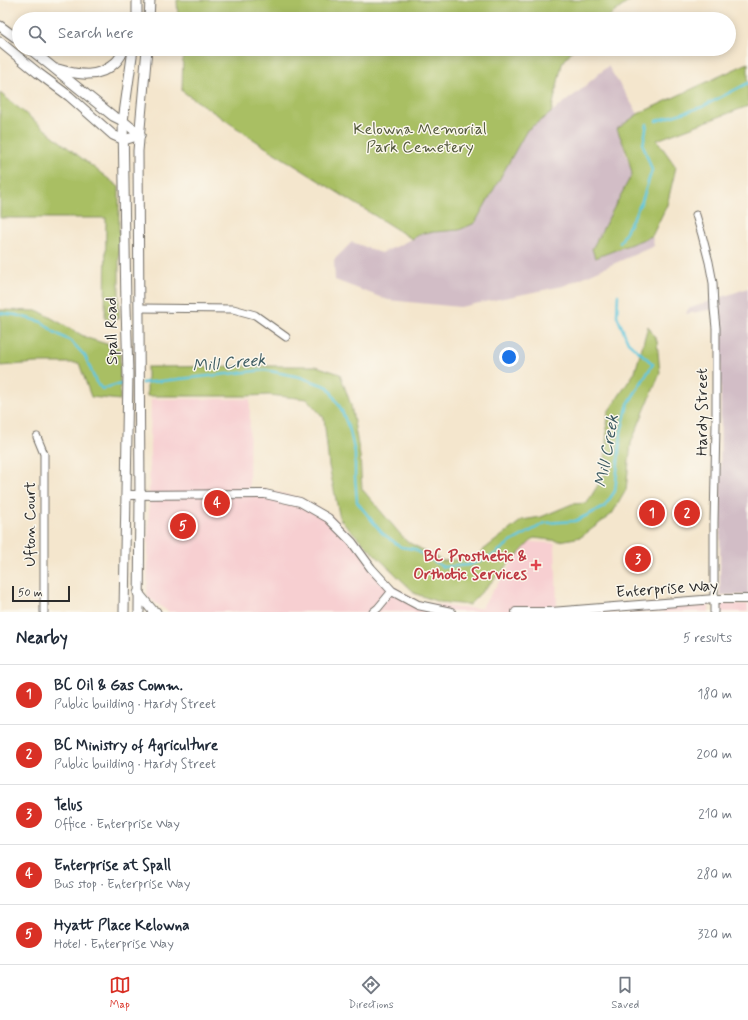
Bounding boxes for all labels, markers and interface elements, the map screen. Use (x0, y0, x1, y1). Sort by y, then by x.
search box (12, 12, 736, 56)
icon: search (26, 23, 48, 45)
text: Search here (58, 24, 134, 44)
park label: Kelowna Memorial Park Cemetery (353, 119, 487, 158)
street label: Spall Road (101, 297, 123, 365)
your location (499, 347, 519, 367)
water label: Mill Creek (191, 349, 267, 377)
street label: Hardy Street (692, 368, 713, 456)
water label: Mill Creek (590, 412, 624, 489)
street label: Ufton Court (20, 481, 41, 567)
pin: 4 (204, 488, 230, 518)
pin: 1 (639, 498, 665, 528)
pin: 2 (674, 498, 700, 528)
pin: 5 (170, 511, 196, 541)
pin: 3 (625, 544, 651, 574)
place label: BC Prosthetic & Orthotic Services (413, 546, 528, 585)
marker: BC Prosthetic & Orthotic Services (530, 559, 542, 571)
street label: Enterprise Way (615, 575, 719, 603)
scale bar (12, 584, 70, 603)
text: 50 m (18, 586, 43, 600)
text: Nearby (16, 627, 68, 649)
text: 5 results (683, 630, 732, 647)
text: BC Oil & Gas Comm. (54, 676, 183, 696)
text: 1 (26, 686, 32, 703)
text: 180 m (697, 686, 732, 703)
text: Public building · Hardy Street (54, 696, 216, 713)
text: BC Ministry of Agriculture (54, 736, 218, 756)
text: 2 (26, 746, 32, 763)
text: 200 m (697, 746, 732, 763)
text: Public building · Hardy Street (54, 756, 216, 773)
text: Telus (54, 796, 82, 816)
text: 3 (26, 806, 32, 823)
text: 210 m (698, 806, 732, 823)
text: Office · Enterprise Way (54, 816, 180, 833)
text: Enterprise at Spall (54, 856, 171, 876)
text: 4 (25, 866, 33, 883)
text: 280 m (697, 866, 732, 883)
text: Bus stop · Enterprise Way (54, 876, 190, 893)
text: Hyatt Place Kelowna (54, 916, 190, 936)
text: 5 (25, 926, 33, 943)
text: 320 m (698, 926, 732, 943)
text: Hotel · Enterprise Way (54, 936, 174, 953)
tab: Map (109, 974, 131, 1012)
tab: Directions (348, 974, 394, 1012)
tab: Saved (611, 974, 639, 1012)

